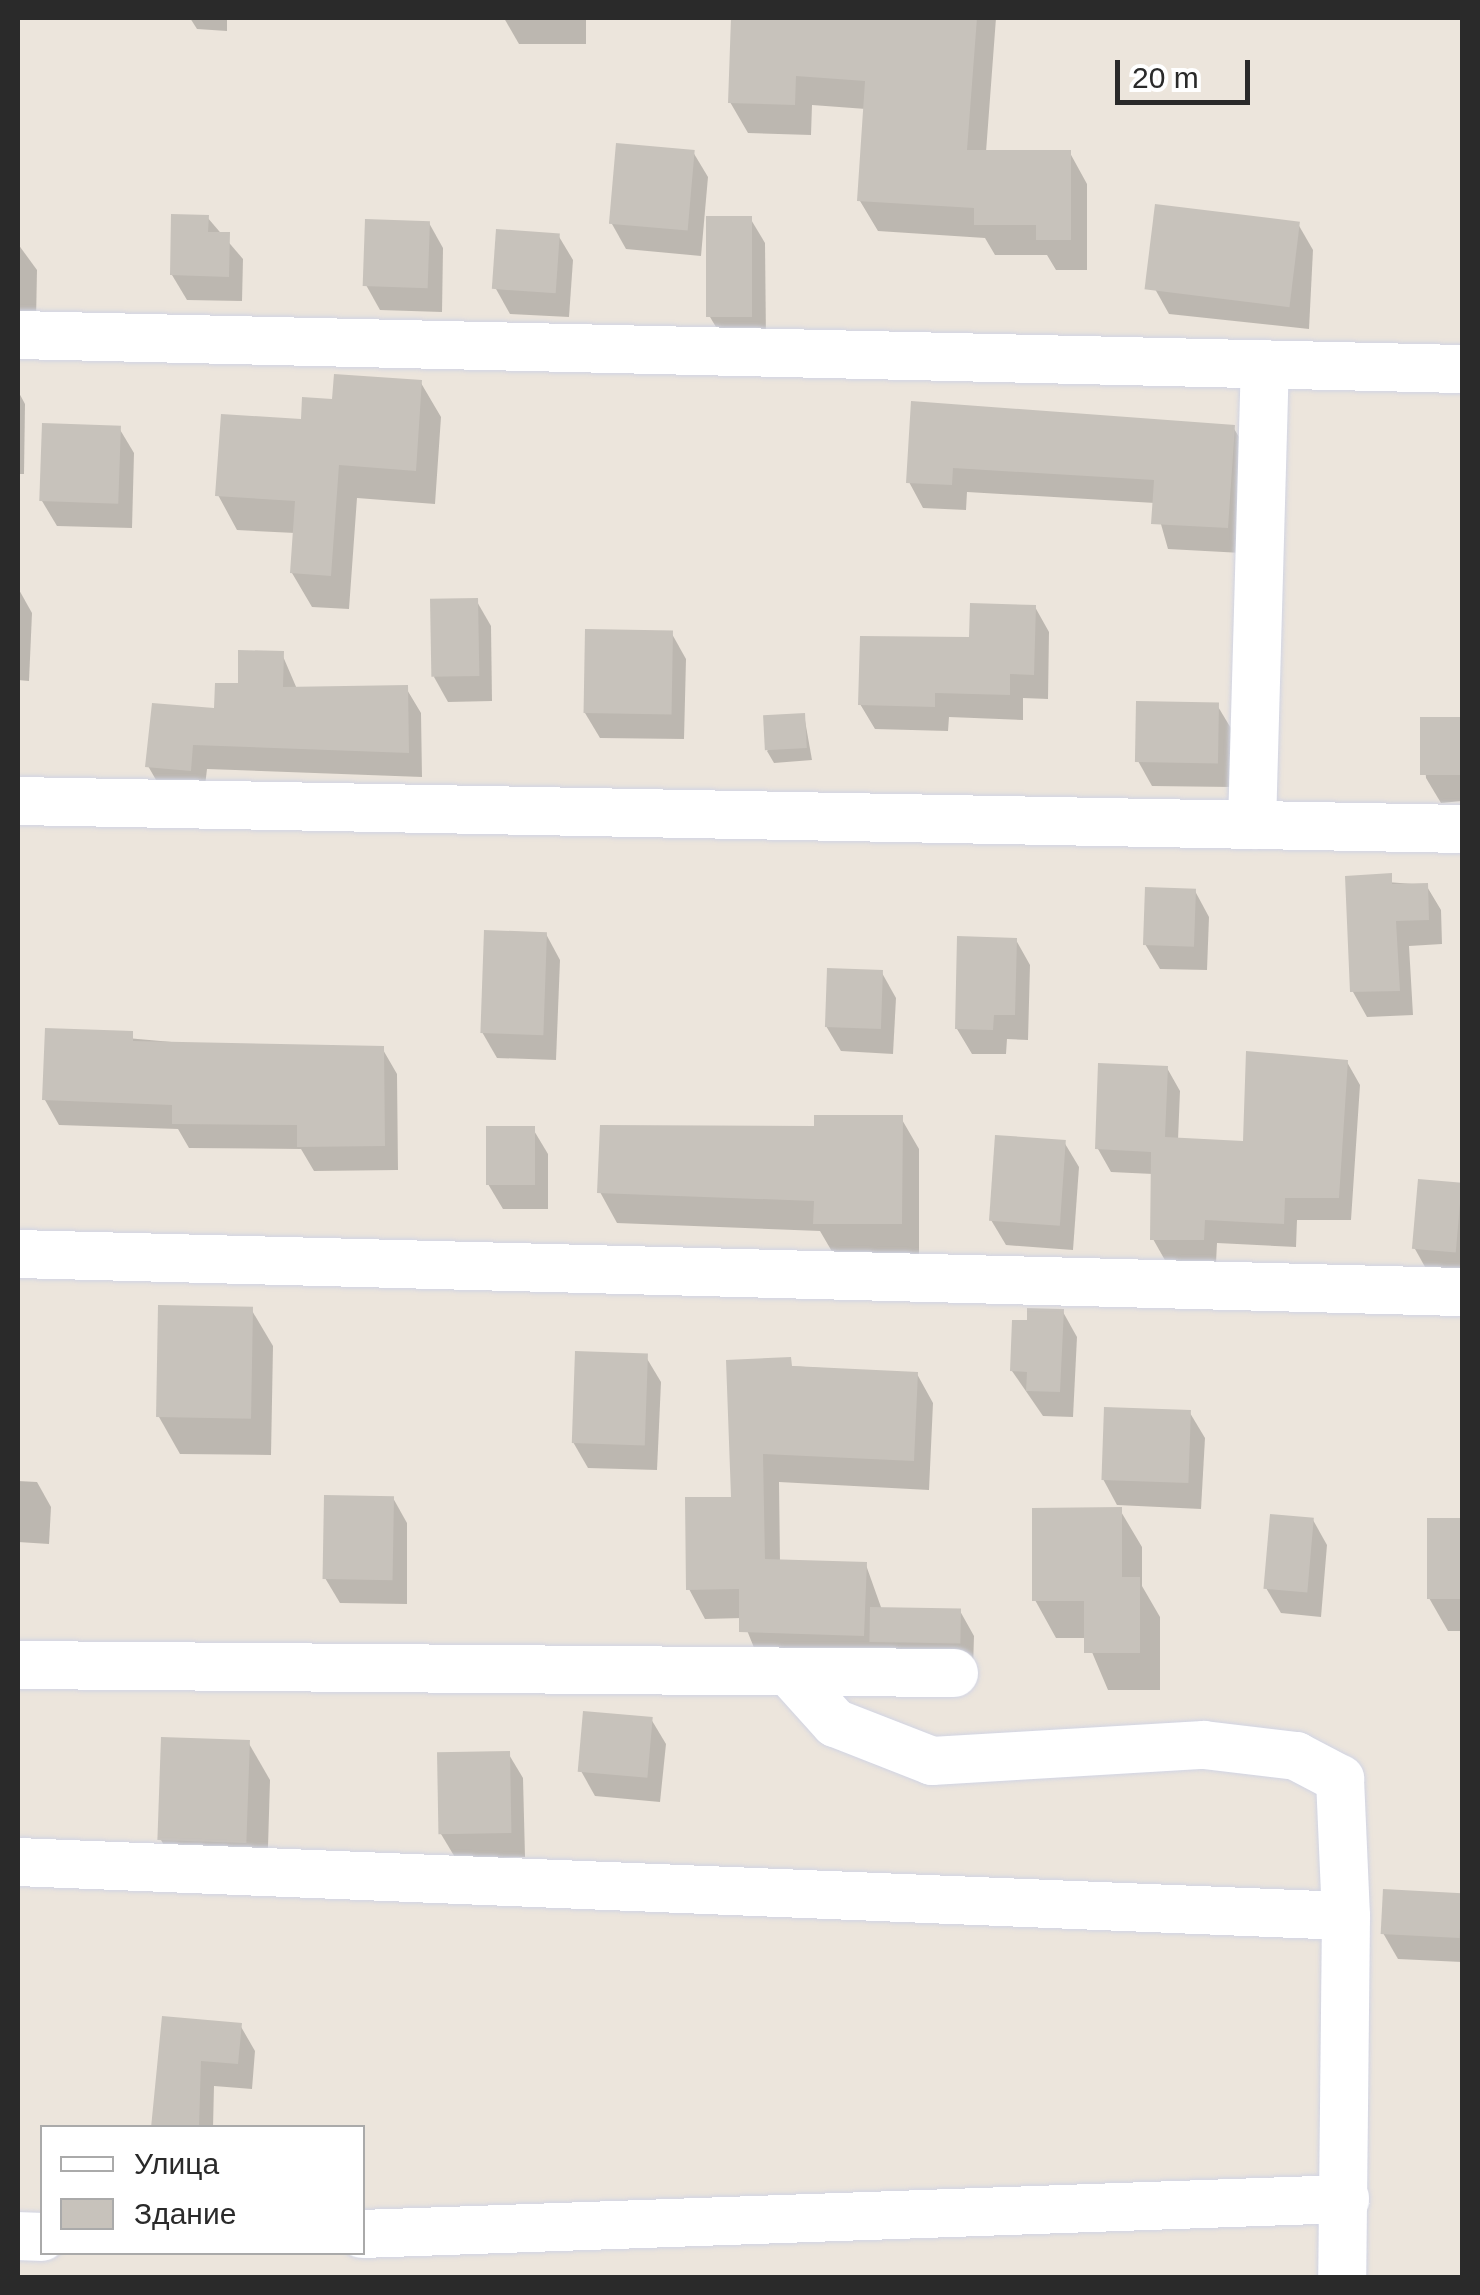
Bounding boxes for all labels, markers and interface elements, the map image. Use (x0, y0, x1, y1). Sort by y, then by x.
scale bar (1120, 40, 1255, 102)
text: 20 m (1132, 61, 1199, 94)
legend (40, 2125, 365, 2255)
text: Улица (134, 2147, 219, 2180)
text: Здание (134, 2197, 236, 2230)

